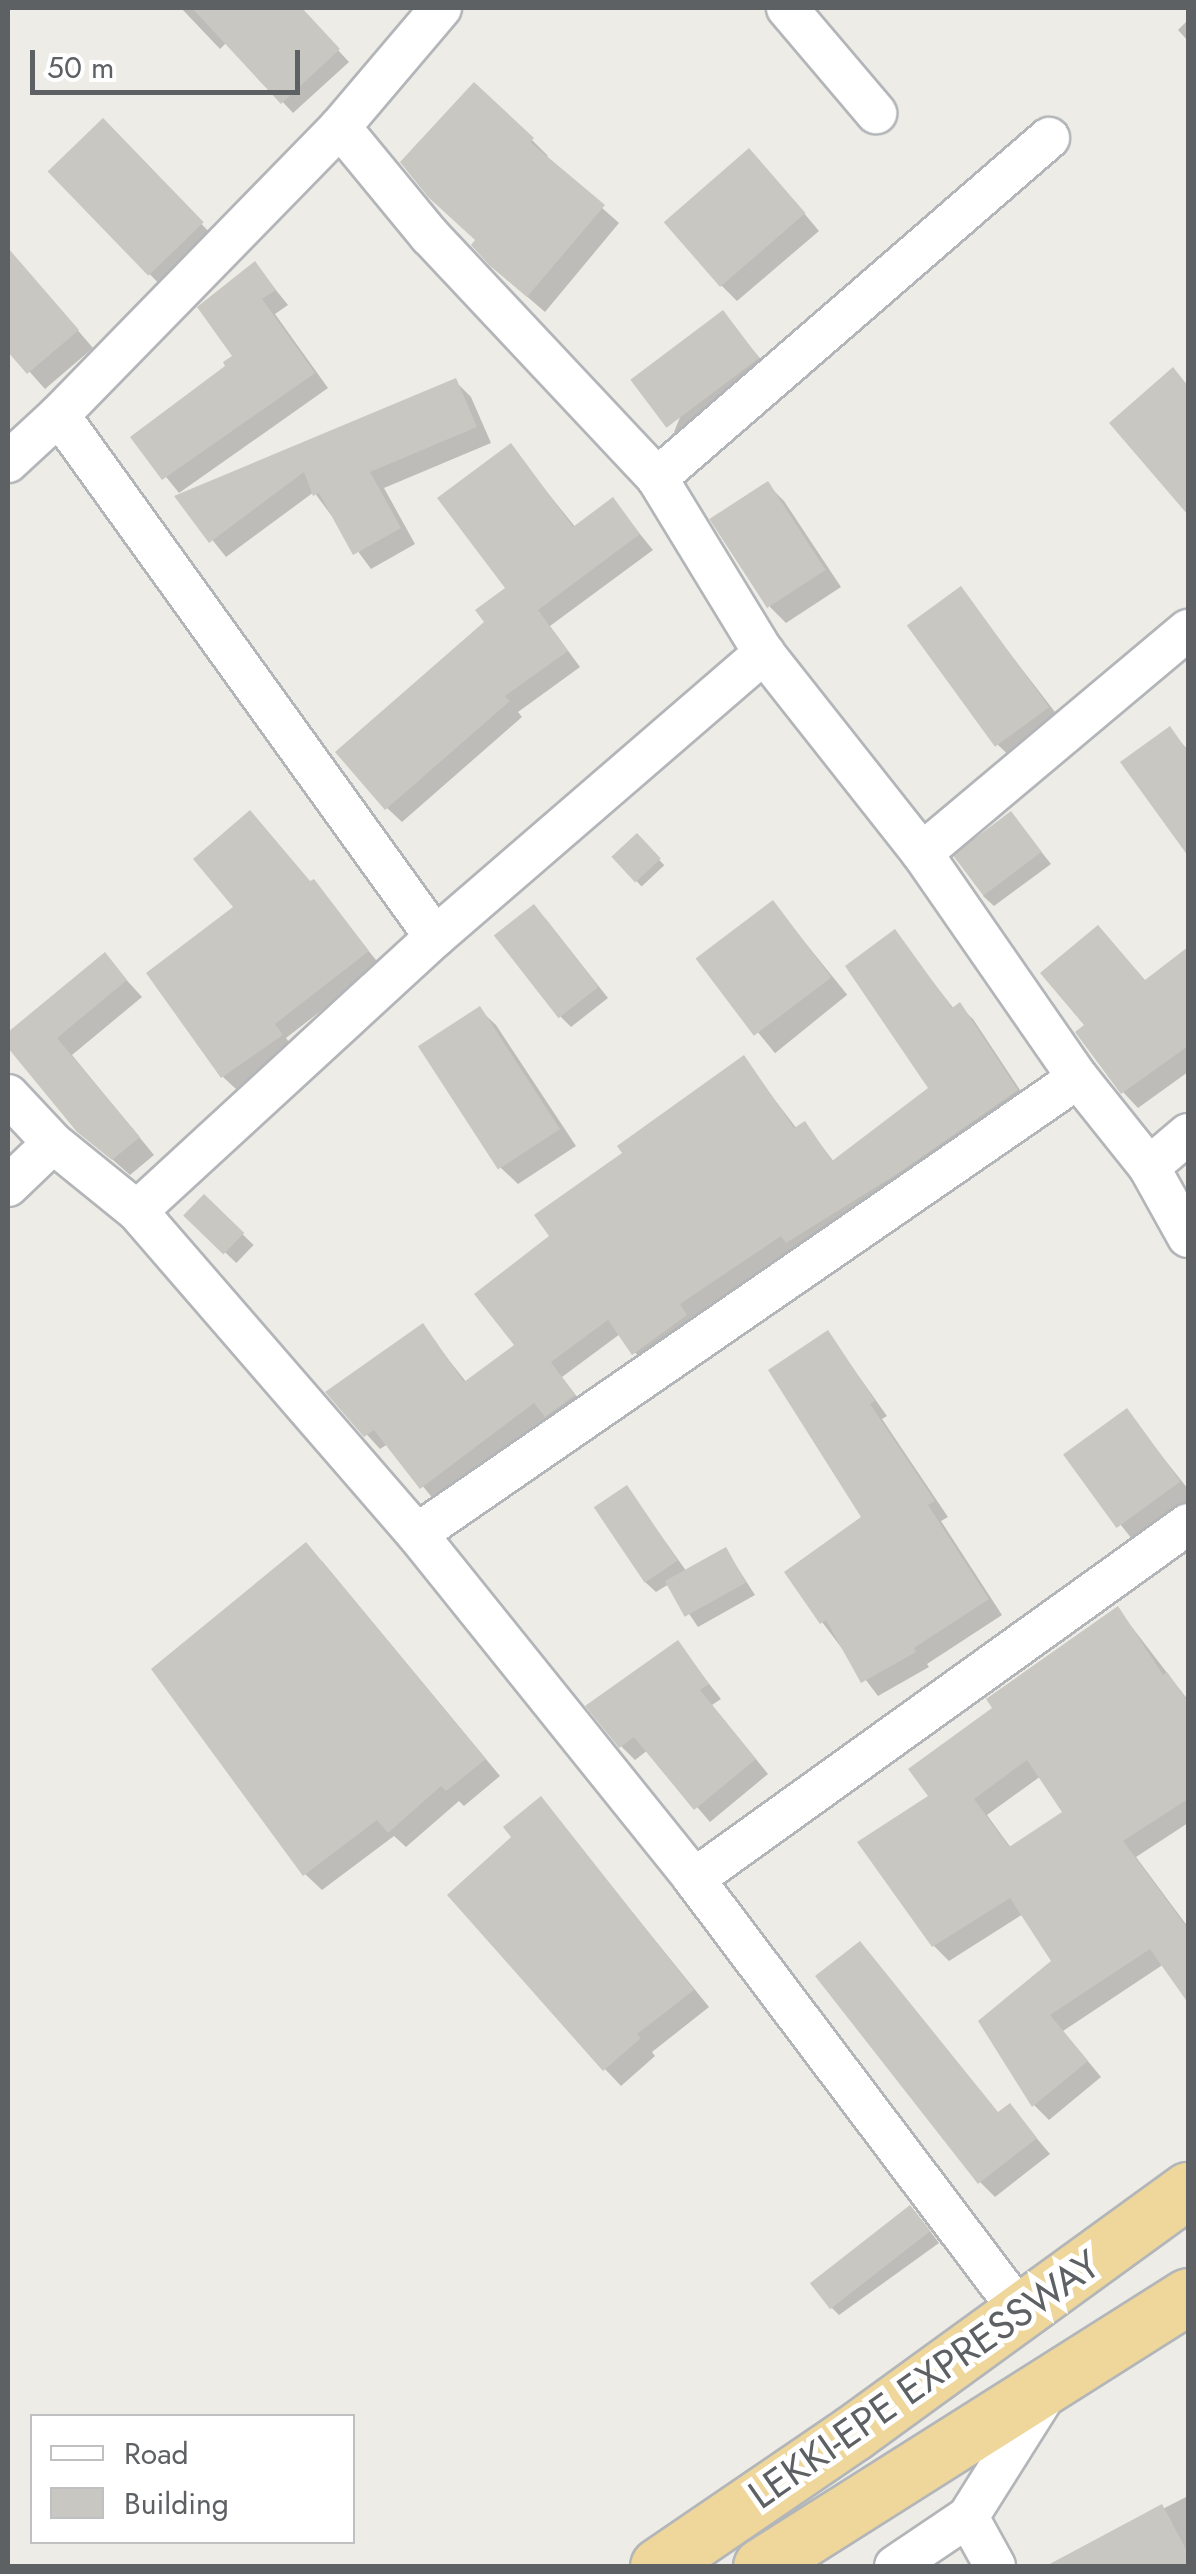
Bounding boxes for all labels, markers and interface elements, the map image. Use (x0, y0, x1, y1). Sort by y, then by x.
scale bar (35, 30, 305, 92)
text: 50 m (47, 46, 114, 89)
street label: LEKKI-EPE EXPRESSWAY (739, 2240, 1109, 2518)
legend (30, 2414, 355, 2544)
text: Road (124, 2432, 189, 2475)
text: Building (124, 2482, 229, 2525)

